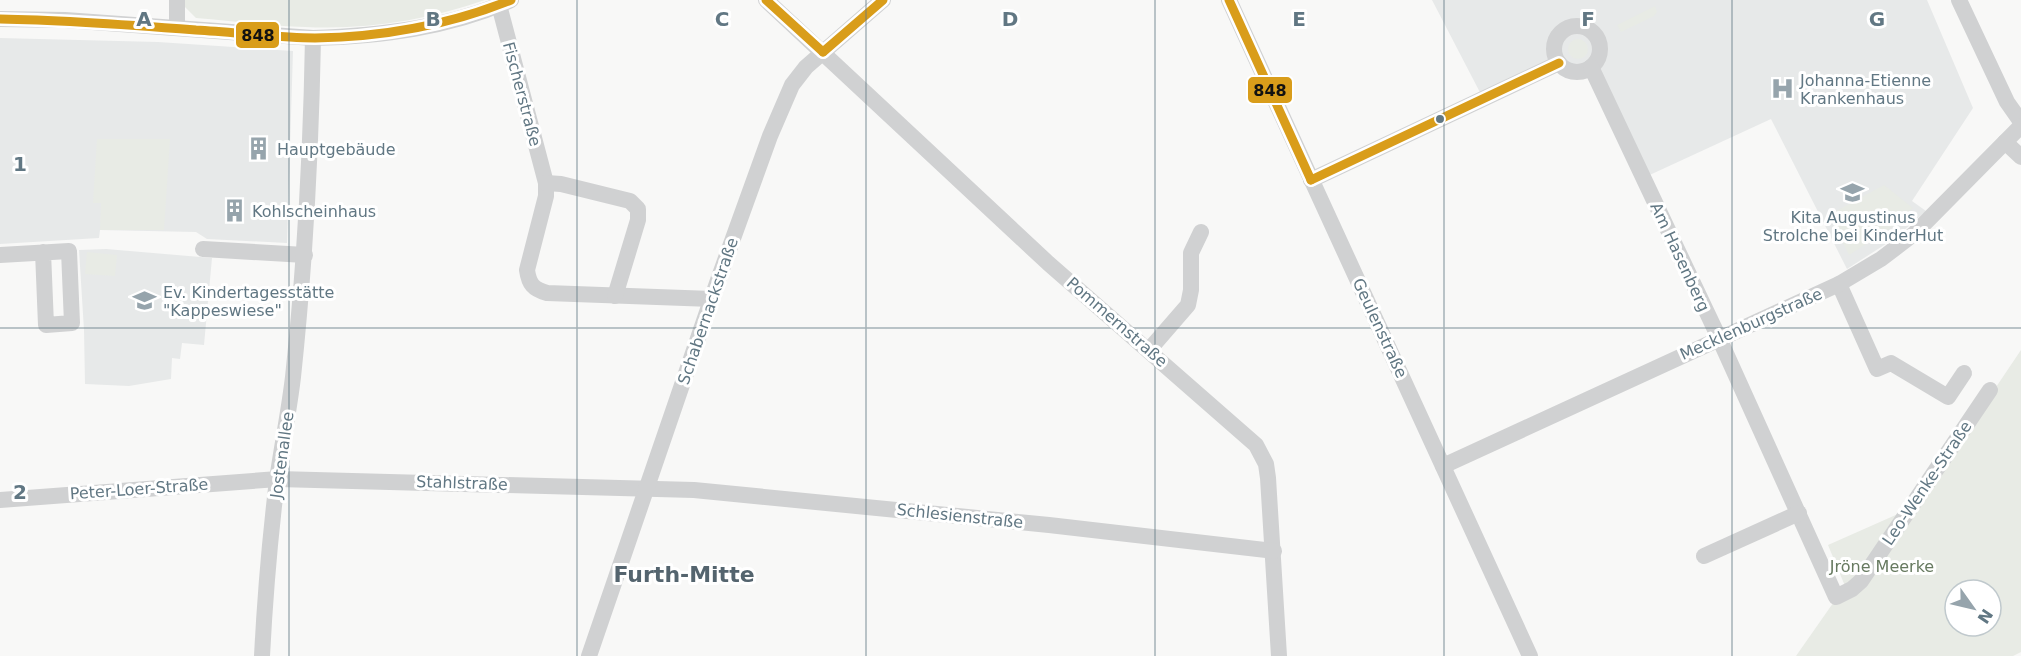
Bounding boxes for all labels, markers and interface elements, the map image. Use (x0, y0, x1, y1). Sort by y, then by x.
text: A (136, 7, 152, 31)
text: B (425, 7, 441, 31)
text: C (715, 7, 729, 31)
text: D (1002, 7, 1018, 31)
text: E (1292, 7, 1306, 31)
text: F (1581, 7, 1595, 31)
text: G (1869, 7, 1885, 31)
line badge: 848 (235, 21, 280, 49)
text: 848 (241, 26, 275, 45)
street label: Fischerstraße (499, 40, 545, 148)
place label: Johanna-Etienne Krankenhaus (1799, 71, 1931, 108)
line badge: 848 (1247, 76, 1293, 104)
hospital icon: Johanna-Etienne Krankenhaus (1769, 76, 1795, 102)
text: 848 (1253, 81, 1287, 100)
unlabelled marker (1434, 113, 1446, 125)
building icon: Hauptgebäude (246, 136, 272, 162)
place label: Hauptgebäude (277, 140, 396, 159)
text: 1 (13, 152, 27, 176)
school or university icon: Kita Augustinus Strolche bei KinderHut (1840, 179, 1866, 205)
building icon: Kohlscheinhaus (221, 198, 247, 224)
street label: Am Hasenberg (1646, 199, 1714, 315)
place label: Kohlscheinhaus (252, 202, 376, 221)
place label: Kita Augustinus Strolche bei KinderHut (1763, 208, 1943, 245)
street label: Schabernackstraße (674, 235, 742, 387)
street label: Pommernstraße (1063, 273, 1171, 371)
street label: Geulenstraße (1349, 275, 1411, 381)
place label: Ev. Kindertagesstätte "Kappeswiese" (163, 283, 334, 320)
street label: Mecklenburgstraße (1677, 284, 1825, 364)
school or university icon: Ev. Kindertagesstätte "Kappeswiese" (132, 288, 158, 314)
street label: Jostenallee (266, 410, 297, 501)
street label: Leo-Wenke-Straße (1878, 417, 1976, 549)
street label: Stahlstraße (416, 472, 508, 494)
street label: Peter-Loer-Straße (69, 475, 209, 503)
text: 2 (13, 480, 27, 504)
street label: Schlesienstraße (896, 500, 1024, 532)
park label: Jröne Meerke (1829, 557, 1934, 576)
district label: Furth-Mitte (613, 562, 755, 587)
north arrow (1943, 578, 2003, 638)
text: N (1973, 605, 1997, 627)

